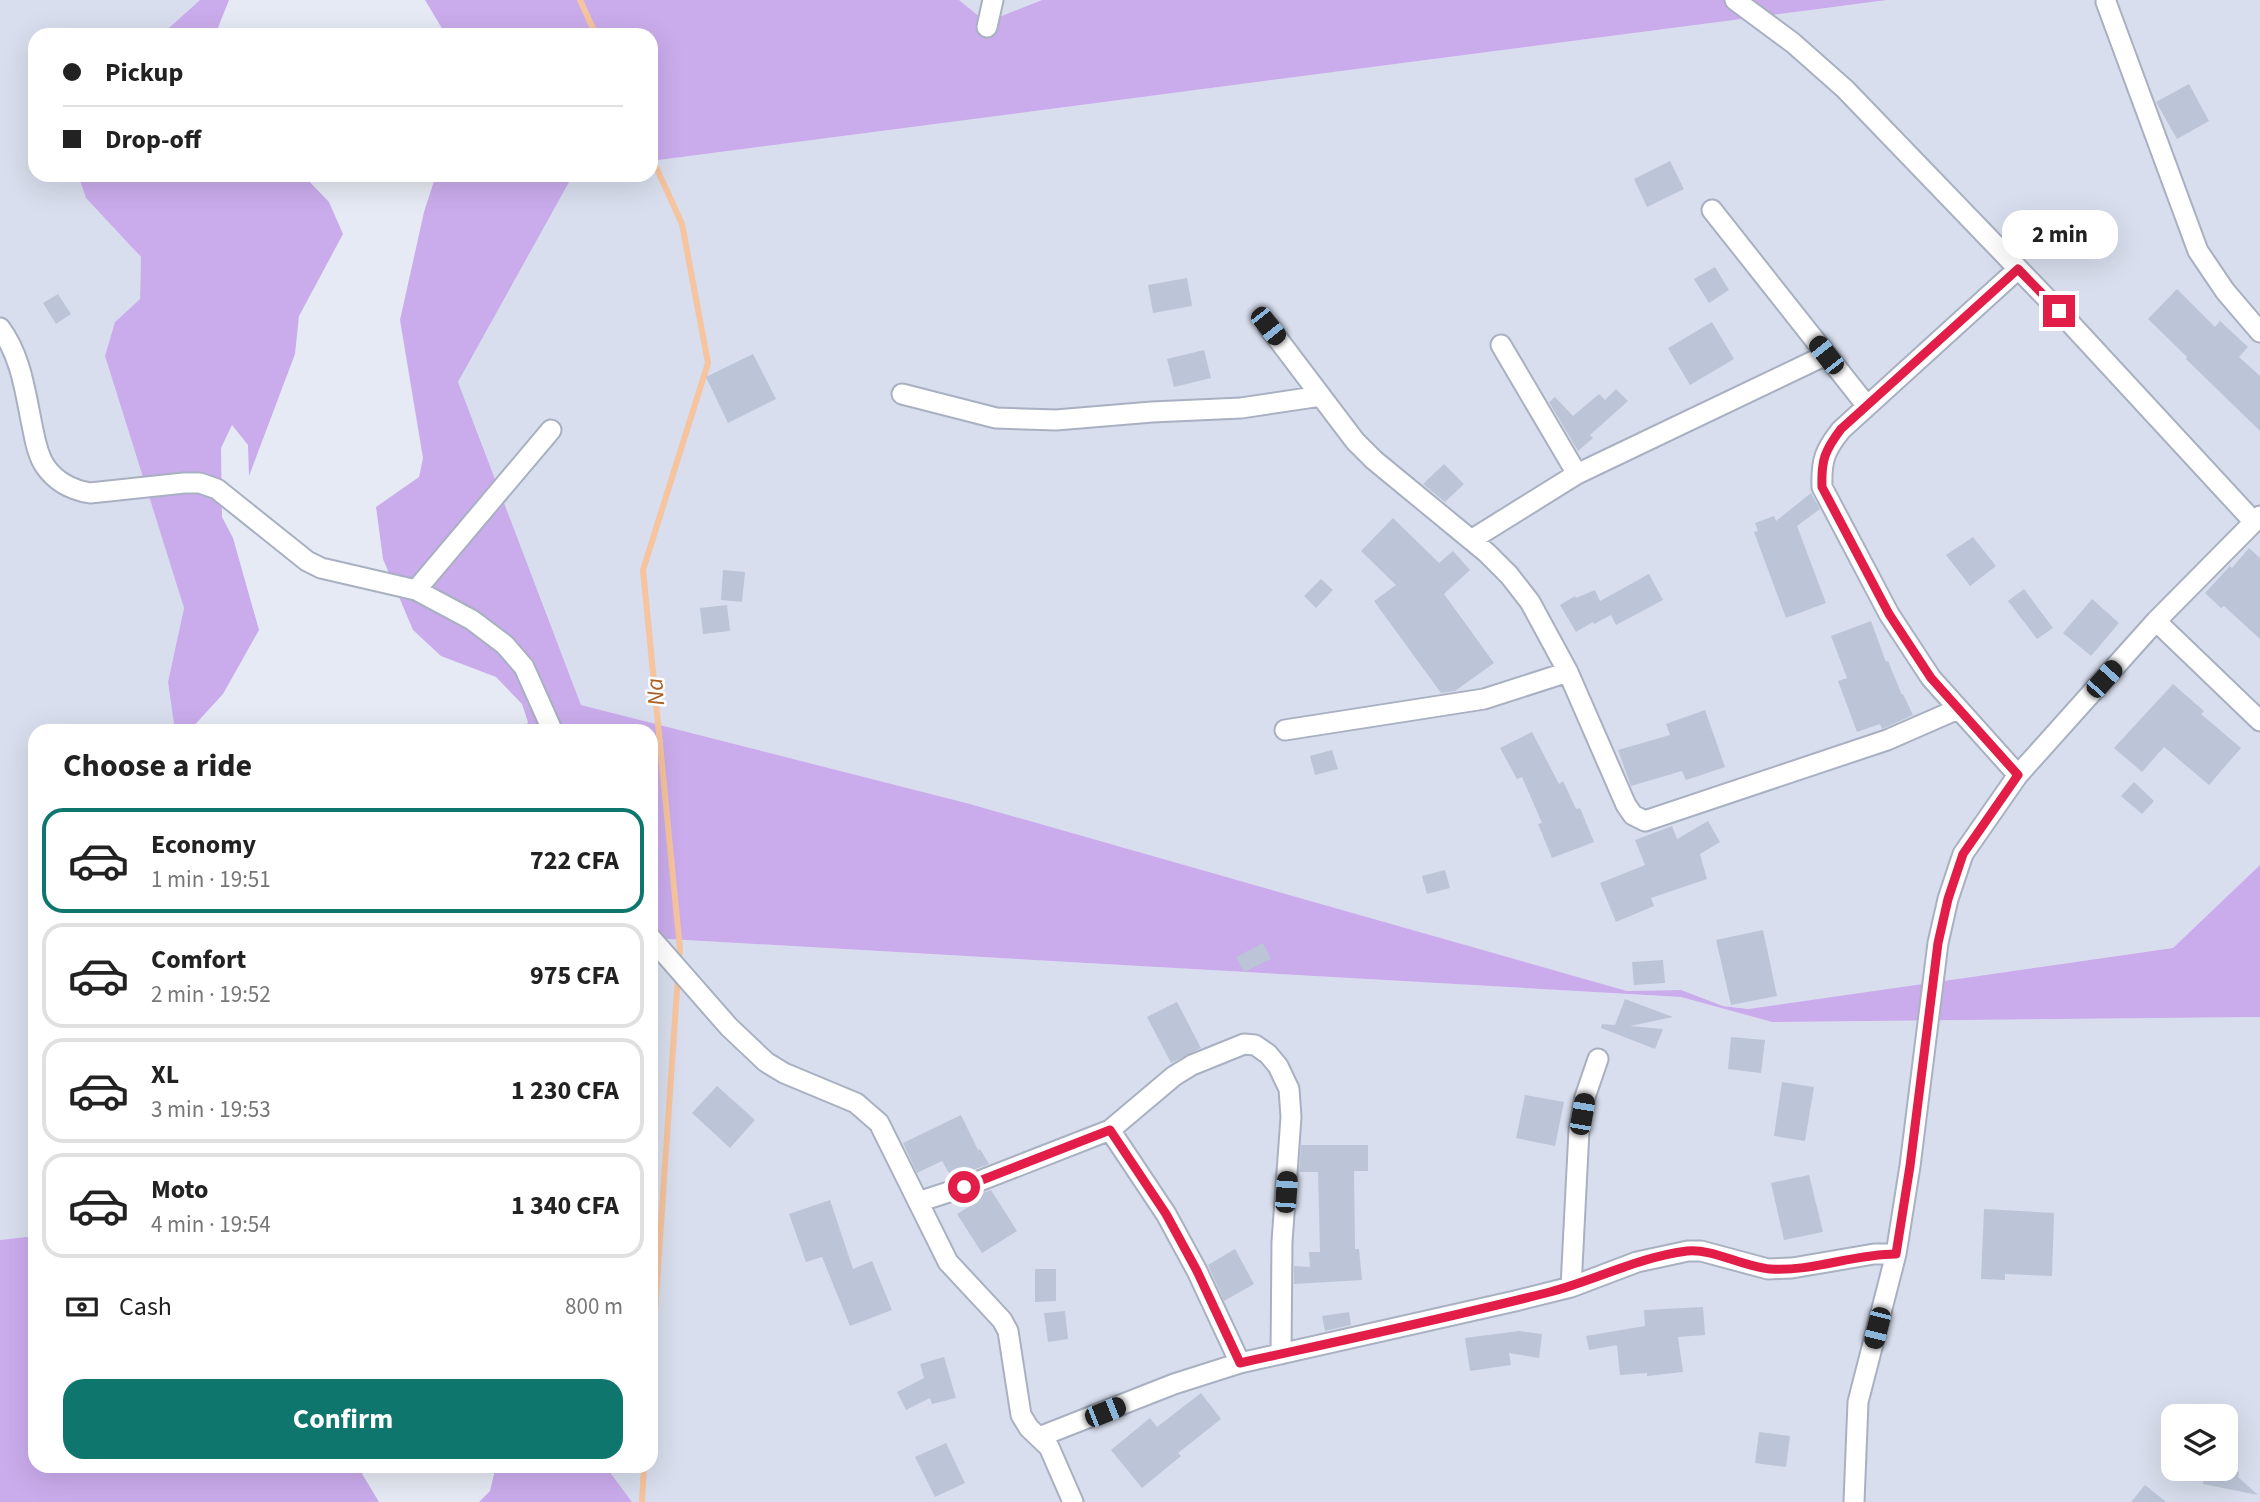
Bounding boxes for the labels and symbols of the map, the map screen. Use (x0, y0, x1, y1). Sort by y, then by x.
callout: 2 min (2001, 210, 2117, 258)
route end (2043, 295, 2075, 327)
car (1247, 303, 1290, 349)
car (1805, 332, 1848, 378)
car (2083, 656, 2126, 702)
water label: Na (637, 676, 674, 707)
car (1569, 1091, 1596, 1137)
car (1275, 1170, 1298, 1214)
route start (948, 1171, 980, 1203)
car (1862, 1305, 1893, 1351)
car (1082, 1394, 1129, 1430)

